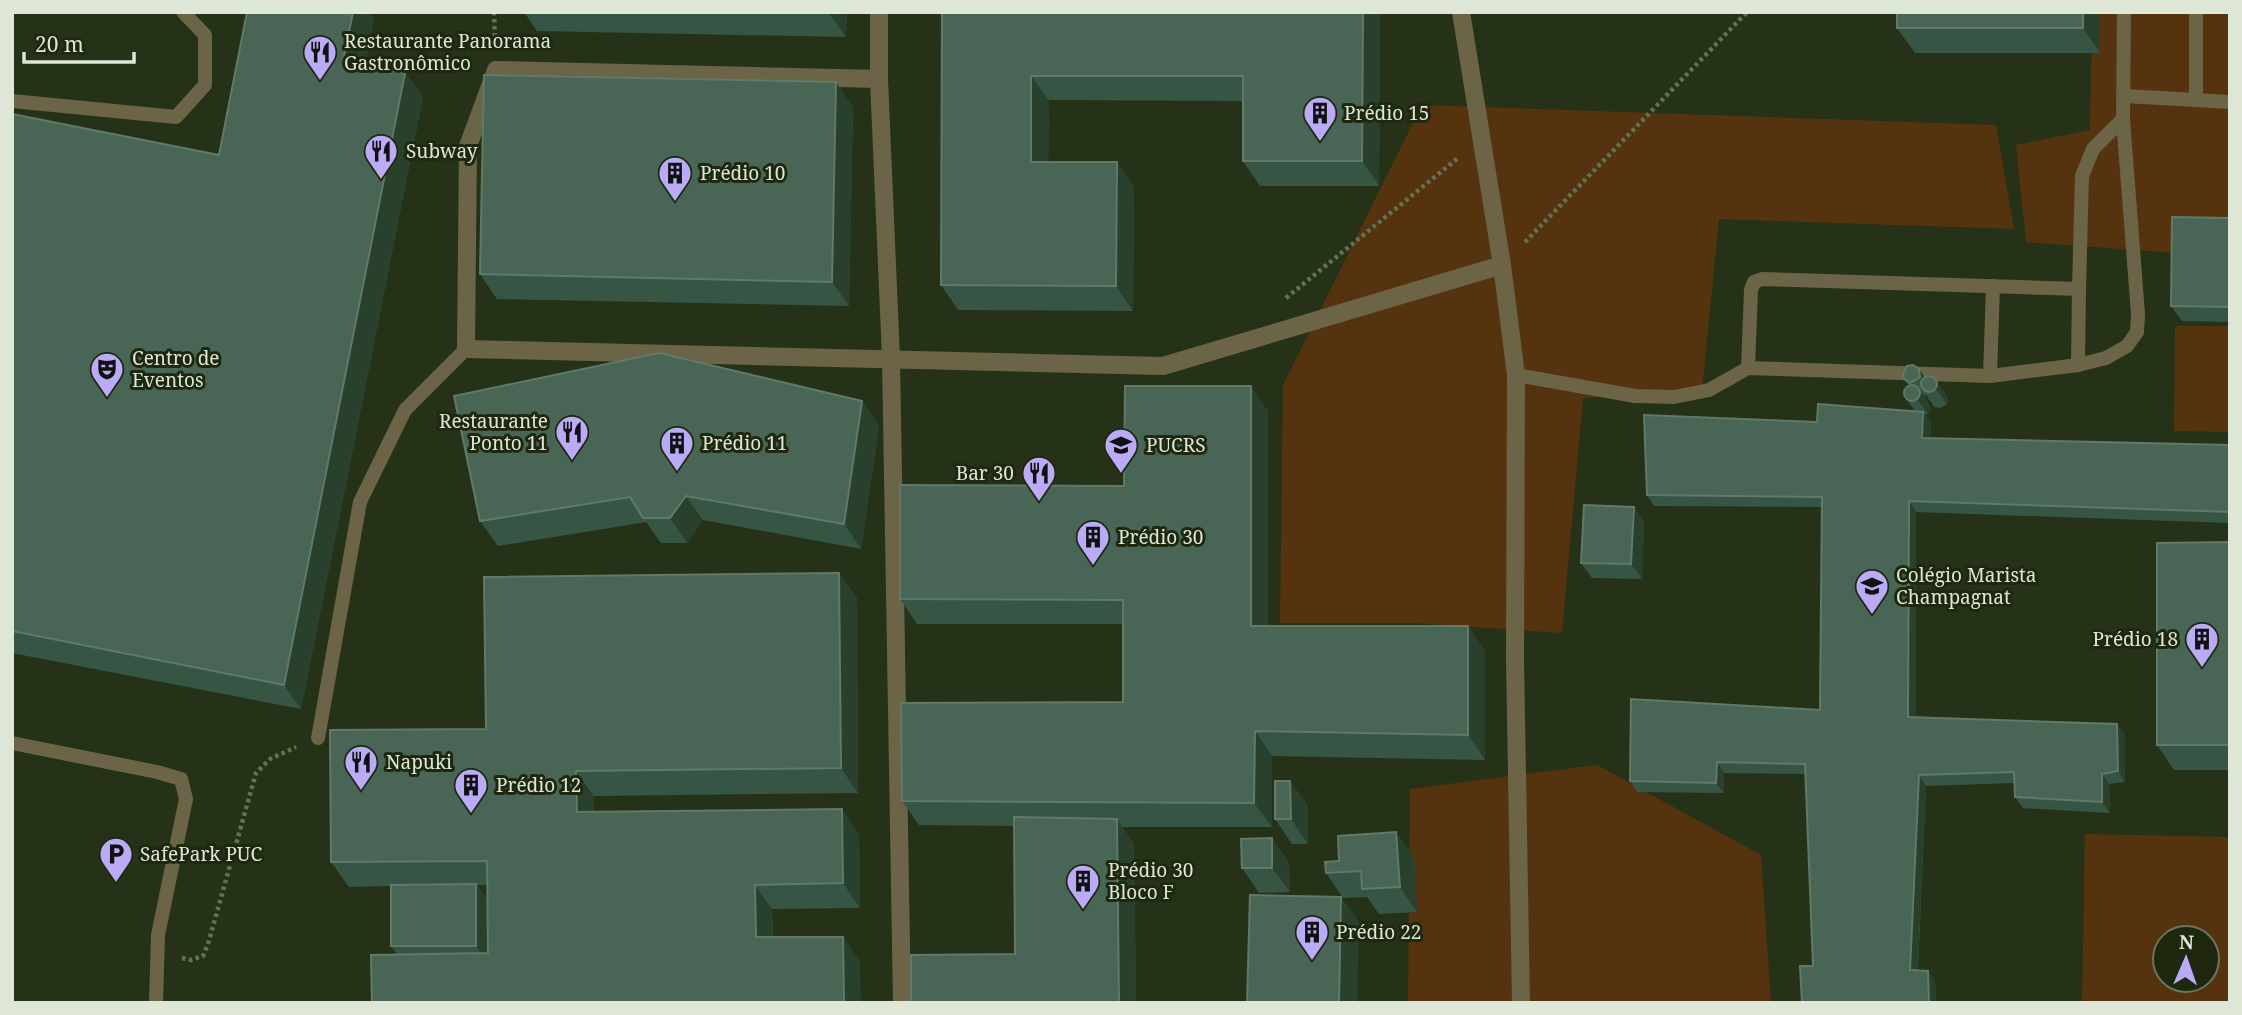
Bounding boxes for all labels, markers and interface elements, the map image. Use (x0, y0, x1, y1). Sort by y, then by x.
scale bar (24, 21, 135, 65)
place label: Restaurante Panorama Gastronômico (344, 28, 551, 76)
text: 20 m (35, 30, 84, 58)
restaurant icon: Restaurante Panorama Gastronômico (301, 33, 339, 82)
building icon: Prédio 15 (1301, 94, 1339, 143)
place label: Prédio 15 (1344, 100, 1429, 126)
restaurant icon: Subway (362, 132, 400, 181)
place label: Subway (406, 138, 478, 164)
building icon: Prédio 10 (656, 154, 694, 203)
place label: Prédio 10 (700, 160, 785, 186)
place label: Centro de Eventos (132, 345, 219, 393)
theatre icon: Centro de Eventos (88, 350, 126, 399)
place label: Restaurante Ponto 11 (439, 408, 548, 456)
restaurant icon: Restaurante Ponto 11 (553, 413, 591, 462)
building icon: Prédio 11 (658, 424, 696, 473)
school or university icon: PUCRS (1102, 426, 1140, 475)
place label: Prédio 11 (702, 430, 787, 456)
place label: PUCRS (1146, 432, 1206, 458)
restaurant icon: Bar 30 (1020, 454, 1058, 503)
place label: Bar 30 (956, 460, 1014, 486)
building icon: Prédio 30 (1074, 518, 1112, 567)
place label: Prédio 30 (1118, 524, 1203, 550)
place label: Colégio Marista Champagnat (1896, 562, 2036, 610)
school or university icon: Colégio Marista Champagnat (1853, 567, 1891, 616)
building icon: Prédio 18 (2183, 620, 2221, 669)
place label: Prédio 18 (2093, 626, 2178, 652)
restaurant icon: Napuki (342, 743, 380, 792)
place label: Napuki (386, 749, 452, 775)
building icon: Prédio 12 (452, 766, 490, 815)
place label: Prédio 12 (496, 772, 581, 798)
parking icon: SafePark PUC (97, 835, 135, 884)
place label: SafePark PUC (140, 841, 262, 867)
place label: Prédio 30 Bloco F (1108, 857, 1193, 905)
building icon: Prédio 30 Bloco F (1064, 862, 1102, 911)
building icon: Prédio 22 (1293, 913, 1331, 962)
place label: Prédio 22 (1336, 919, 1421, 945)
north arrow (2151, 924, 2221, 994)
text: N (2179, 929, 2195, 955)

